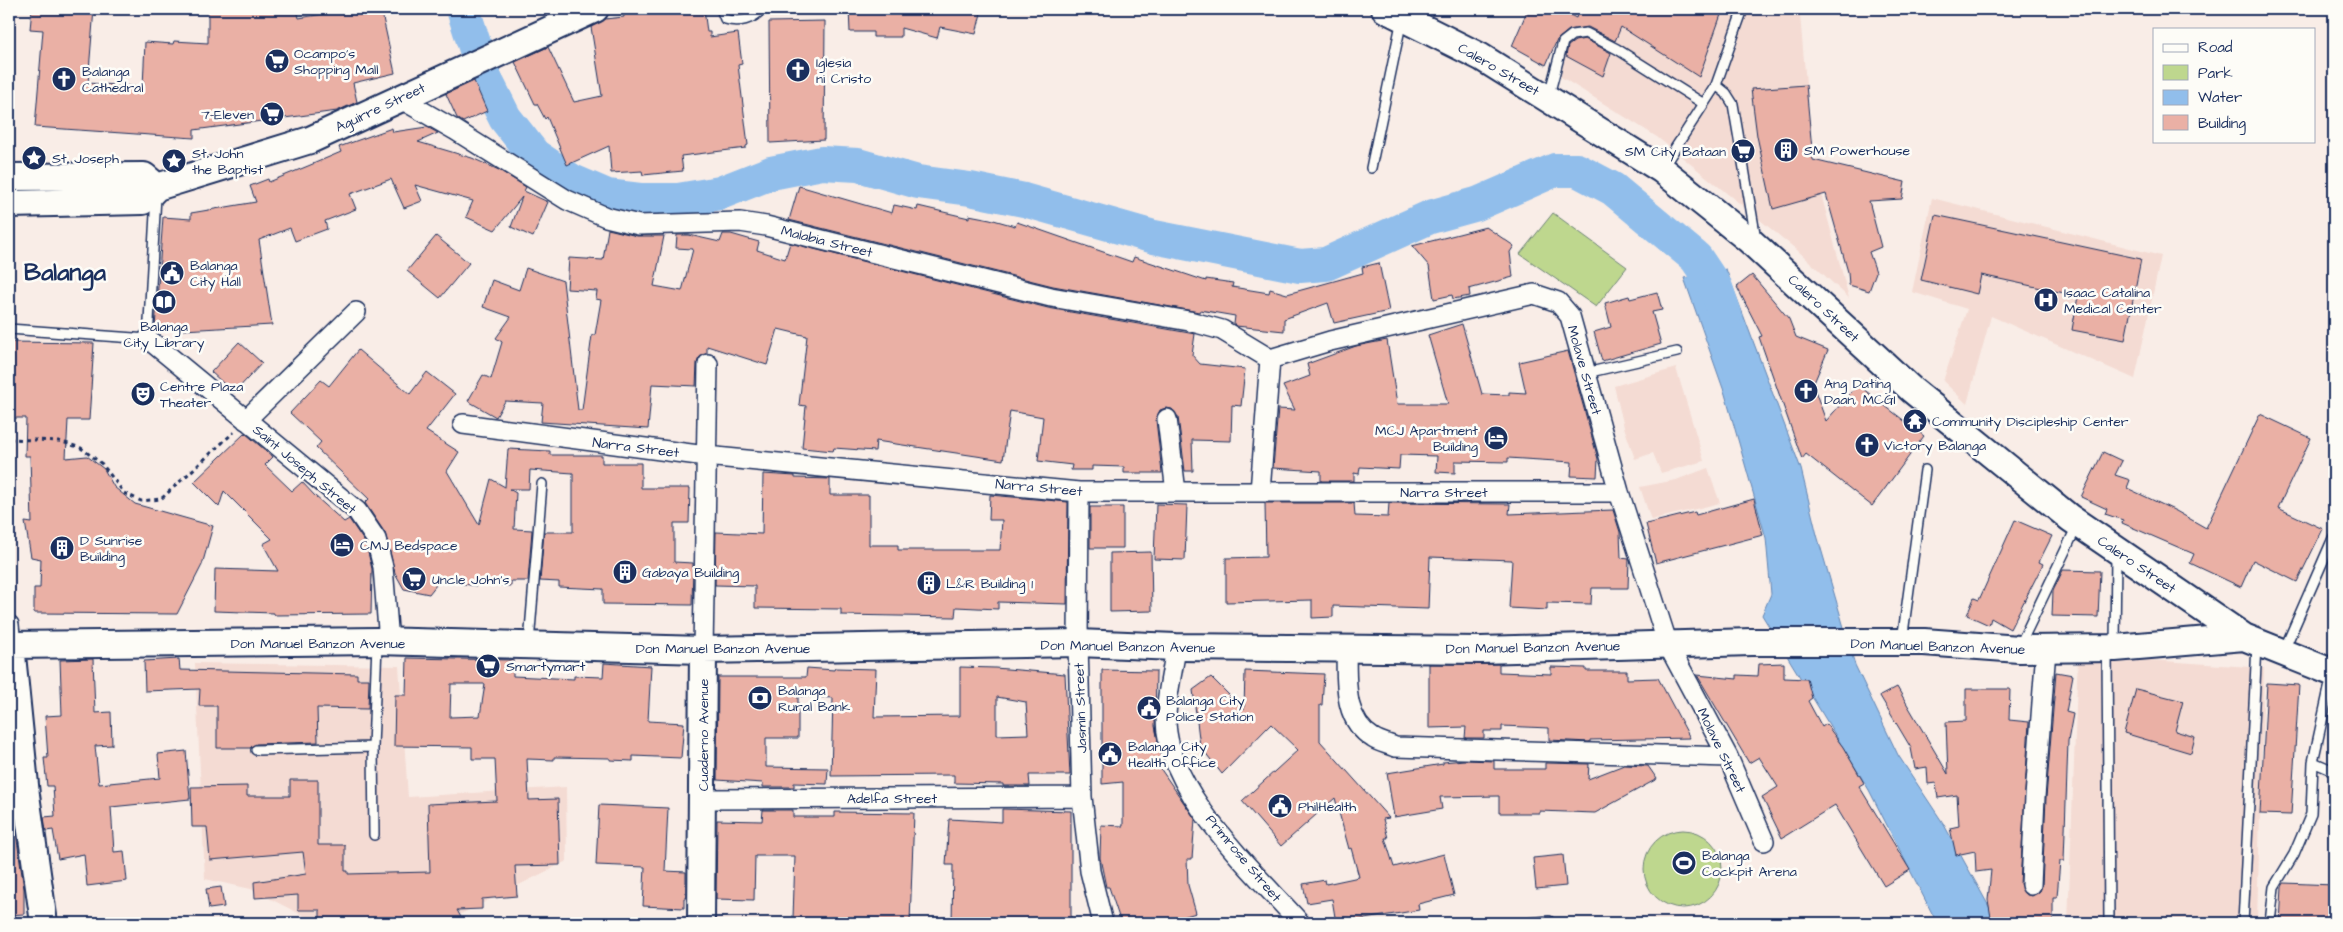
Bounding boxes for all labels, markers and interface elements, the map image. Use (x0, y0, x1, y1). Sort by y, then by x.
legend (2153, 28, 2316, 142)
text: Road (2198, 37, 2233, 58)
street label: Calero Street (1454, 38, 1543, 101)
place label: Ocampo's Shopping Mall (294, 44, 378, 80)
supermarket icon: Ocampo's Shopping Mall (264, 48, 290, 74)
place label: Iglesia ni Cristo (816, 53, 871, 89)
church icon: Iglesia ni Cristo (785, 57, 811, 83)
place label: Balanga Cathedral (82, 62, 143, 98)
text: Park (2198, 63, 2233, 84)
church icon: Balanga Cathedral (51, 66, 77, 92)
street label: Aguirre Street (332, 78, 429, 138)
text: Water (2198, 87, 2242, 108)
supermarket icon: 7-Eleven (259, 101, 285, 127)
place label: 7-Eleven (201, 105, 254, 125)
text: Building (2198, 113, 2246, 135)
building icon: SM Powerhouse (1773, 137, 1799, 163)
supermarket icon: SM City Bataan (1730, 138, 1756, 164)
place label: SM Powerhouse (1804, 141, 1911, 161)
place label: SM City Bataan (1625, 142, 1726, 162)
place label: St. John the Baptist (192, 144, 263, 180)
place icon: St. Joseph (21, 145, 47, 171)
place icon: St. John the Baptist (161, 148, 187, 174)
place label: St. Joseph (52, 149, 119, 169)
street label: Malabia Street (779, 221, 875, 263)
district label: Balanga (24, 256, 107, 291)
place label: Balanga City Hall (190, 256, 241, 292)
public building icon: Balanga City Hall (159, 260, 185, 286)
street label: Calero Street (1783, 270, 1864, 347)
place label: Isaac Catalina Medical Center (2064, 283, 2162, 319)
hospital icon: Isaac Catalina Medical Center (2033, 287, 2059, 313)
library icon: Balanga City Library (151, 289, 177, 315)
place label: Balanga City Library (124, 317, 205, 353)
street label: Molave Street (1562, 323, 1606, 418)
place label: Ang Dating Daan, MCGI (1824, 374, 1896, 410)
place label: Centre Plaza Theater (160, 377, 243, 413)
church icon: Ang Dating Daan, MCGI (1793, 378, 1819, 404)
theatre icon: Centre Plaza Theater (130, 381, 156, 407)
temple icon: Community Discipleship Center (1902, 408, 1928, 434)
place label: Community Discipleship Center (1932, 412, 2129, 432)
street label: Saint Joseph Street (248, 420, 361, 519)
place label: MCJ Apartment Building (1375, 421, 1478, 457)
hotel icon: MCJ Apartment Building (1483, 425, 1509, 451)
church icon: Victory Balanga (1854, 432, 1880, 458)
street label: Narra Street (591, 433, 681, 463)
place label: Victory Balanga (1884, 436, 1986, 456)
street label: Narra Street (995, 474, 1084, 502)
street label: Narra Street (1400, 483, 1488, 503)
place label: D Sunrise Building (80, 531, 143, 567)
street label: Calero Street (2093, 531, 2180, 599)
hotel icon: CMJ Bedspace (329, 532, 355, 558)
building icon: D Sunrise Building (49, 535, 75, 561)
place label: CMJ Bedspace (360, 536, 458, 556)
building icon: Gabaya Building (612, 559, 638, 585)
place label: Gabaya Building (642, 563, 739, 583)
supermarket icon: Uncle John's (401, 566, 427, 592)
place label: Uncle John's (432, 570, 510, 590)
building icon: L&R Building 1 (916, 570, 942, 596)
place label: L&R Building 1 (946, 574, 1033, 594)
street label: Don Manuel Banzon Avenue (231, 634, 406, 654)
street label: Don Manuel Banzon Avenue (1850, 634, 2026, 660)
street label: Don Manuel Banzon Avenue (1040, 635, 1216, 659)
street label: Don Manuel Banzon Avenue (1445, 636, 1621, 660)
street label: Don Manuel Banzon Avenue (636, 639, 811, 659)
supermarket icon: Smartymart (475, 653, 501, 679)
place label: Smartymart (506, 657, 586, 677)
street label: Jasmin Street (1069, 662, 1093, 753)
street label: Cuaderno Avenue (694, 678, 714, 791)
place label: Balanga Rural Bank (778, 681, 851, 717)
bank icon: Balanga Rural Bank (747, 685, 773, 711)
place label: Balanga City Police Station (1166, 691, 1254, 727)
public building icon: Balanga City Police Station (1136, 695, 1162, 721)
street label: Molave Street (1692, 705, 1750, 797)
place label: Balanga City Health Office (1128, 737, 1217, 773)
public building icon: Balanga City Health Office (1097, 741, 1123, 767)
street label: Adelfa Street (847, 789, 937, 809)
public building icon: PhilHealth (1267, 793, 1293, 819)
place label: PhilHealth (1298, 797, 1356, 817)
street label: Primrose Street (1201, 811, 1286, 907)
place label: Balanga Cockpit Arena (1702, 846, 1797, 882)
sports icon: Balanga Cockpit Arena (1671, 850, 1697, 876)

